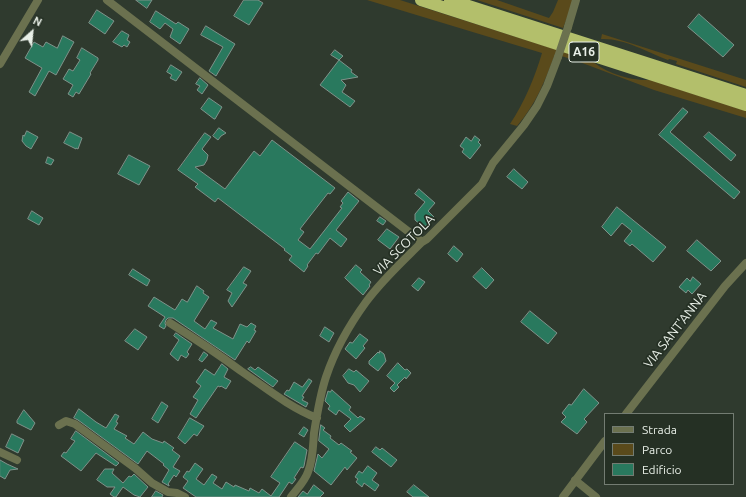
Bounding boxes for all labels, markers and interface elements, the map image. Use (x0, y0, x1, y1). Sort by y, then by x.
north arrow (12, 12, 52, 52)
text: N (31, 14, 44, 29)
road number: A16 (569, 42, 599, 62)
street label: VIA SCOTOLA (370, 211, 438, 279)
street label: VIA SANT'ANNA (640, 289, 710, 371)
legend (604, 413, 734, 485)
text: Strada (642, 423, 677, 436)
text: Parco (642, 443, 672, 456)
text: Edificio (642, 463, 682, 476)

